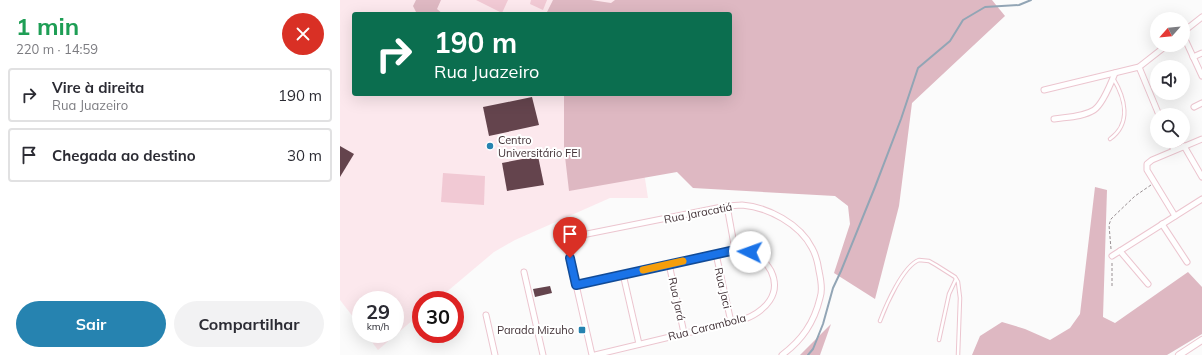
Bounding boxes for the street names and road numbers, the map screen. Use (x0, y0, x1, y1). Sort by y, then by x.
street label: Rua Jaracatiá (663, 200, 733, 226)
street label: Rua Jaci (711, 266, 735, 310)
street label: Rua Jará (666, 276, 688, 322)
street label: Rua Carambola (667, 311, 747, 343)

